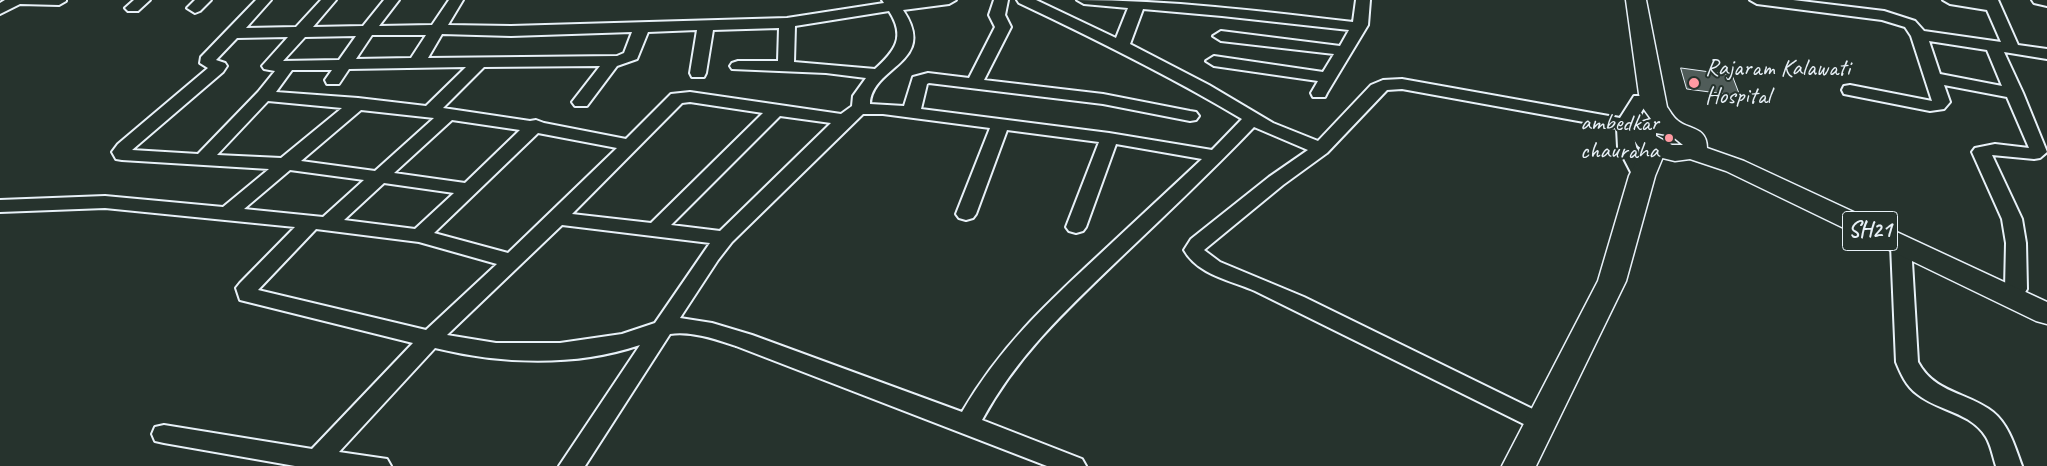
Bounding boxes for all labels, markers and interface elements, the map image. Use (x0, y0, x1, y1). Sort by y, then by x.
place label: Rajaram Kalawati Hospital (1705, 55, 1850, 111)
marker: Rajaram Kalawati Hospital (1687, 76, 1701, 90)
place label: ambedkar chauraha (1580, 110, 1659, 166)
marker: ambedkar chauraha (1663, 132, 1675, 144)
road number: SH21 (1842, 212, 1898, 250)

